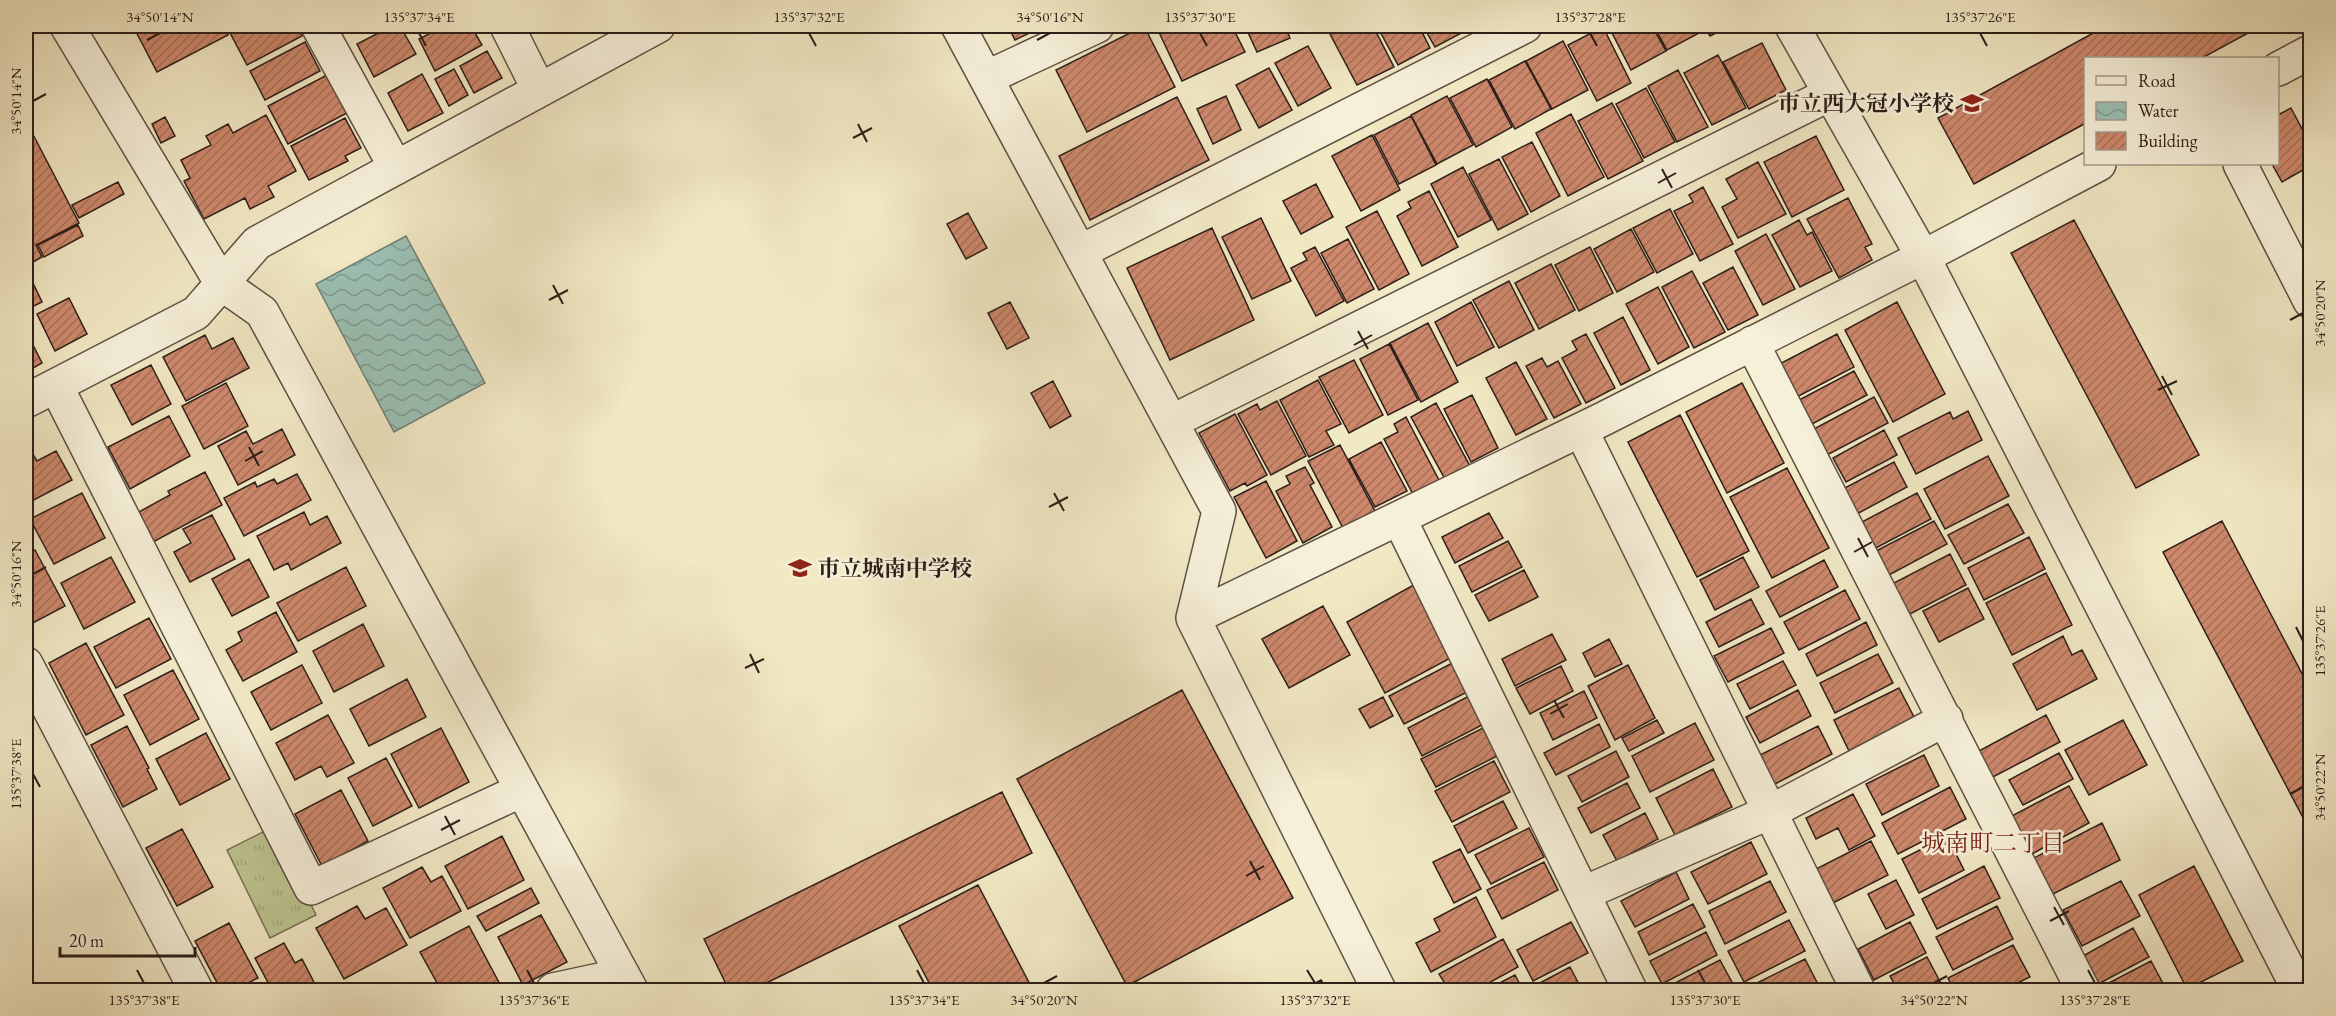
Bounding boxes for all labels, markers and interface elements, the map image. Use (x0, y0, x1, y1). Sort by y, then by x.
text: 34°50'14"N (126, 7, 194, 26)
text: 135°37'34"E (383, 7, 455, 26)
text: 135°37'32"E (773, 7, 845, 26)
text: 34°50'16"N (1016, 7, 1084, 26)
text: 135°37'30"E (1164, 7, 1236, 26)
text: 135°37'28"E (1554, 7, 1626, 26)
text: 135°37'26"E (1944, 7, 2016, 26)
legend (2084, 57, 2279, 165)
text: 34°50'14"N (6, 67, 25, 135)
text: Road (2138, 69, 2177, 92)
place label: 市立西大冠小学校 (1778, 89, 1954, 118)
school or university icon: 市立西大冠小学校 (1959, 90, 1985, 116)
text: Water (2138, 99, 2179, 122)
text: Building (2138, 129, 2198, 152)
text: 34°50'20"N (2310, 279, 2329, 347)
text: 34°50'16"N (6, 540, 25, 608)
place label: 市立城南中学校 (818, 554, 972, 583)
school or university icon: 市立城南中学校 (787, 555, 813, 581)
text: 135°37'26"E (2310, 605, 2329, 677)
text: 135°37'38"E (6, 738, 25, 810)
text: 34°50'22"N (2310, 753, 2329, 821)
district label: 城南町二丁目 (1921, 827, 2065, 858)
scale bar (60, 920, 195, 958)
text: 20 m (69, 929, 104, 952)
text: 135°37'38"E (108, 990, 180, 1009)
text: 135°37'36"E (498, 990, 570, 1009)
text: 135°37'34"E (888, 990, 960, 1009)
text: 34°50'20"N (1010, 990, 1078, 1009)
text: 135°37'32"E (1279, 990, 1351, 1009)
text: 135°37'30"E (1669, 990, 1741, 1009)
text: 34°50'22"N (1900, 990, 1968, 1009)
text: 135°37'28"E (2059, 990, 2131, 1009)

